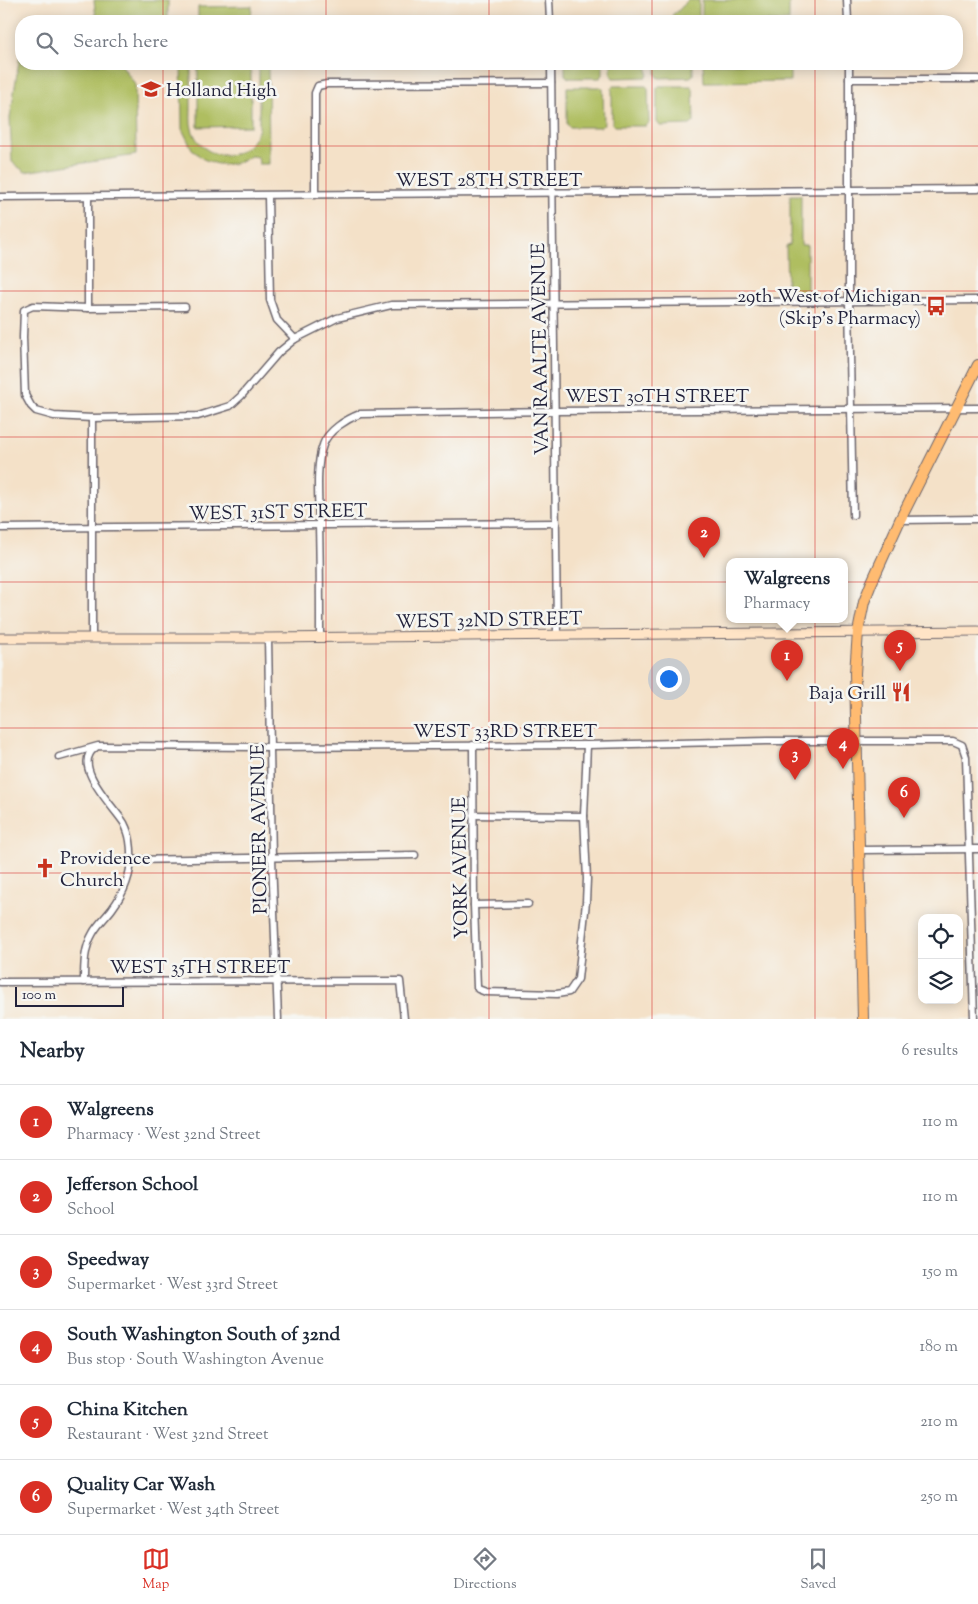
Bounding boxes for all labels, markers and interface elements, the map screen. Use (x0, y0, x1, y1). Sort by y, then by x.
search box (15, 15, 963, 70)
icon: search (33, 29, 61, 57)
text: Search here (73, 29, 168, 56)
school or university icon: Holland High (140, 78, 162, 100)
place label: Holland High (166, 78, 277, 105)
street label: WEST 28TH STREET (396, 168, 582, 195)
street label: VAN RAALTE AVENUE (526, 242, 557, 455)
place label: 29th West of Michigan (Skip's Pharmacy) (737, 284, 921, 333)
bus stop icon: 29th West of Michigan (Skip's Pharmacy) (925, 295, 947, 317)
street label: WEST 30TH STREET (565, 384, 749, 411)
street label: WEST 31ST STREET (188, 498, 368, 529)
pin: 2 (688, 517, 720, 558)
popup (726, 558, 848, 623)
text: Walgreens (744, 566, 830, 593)
text: Pharmacy (744, 593, 810, 616)
street label: WEST 32ND STREET (395, 606, 583, 637)
pin: 5 (884, 630, 916, 671)
pin: 1 (771, 640, 803, 681)
your location (656, 666, 682, 692)
place label: Baja Grill (809, 681, 886, 708)
restaurant icon: Baja Grill (890, 681, 912, 703)
street label: WEST 33RD STREET (413, 719, 597, 746)
pin: 4 (827, 728, 859, 769)
pin: 3 (779, 739, 811, 780)
street label: PIONEER AVENUE (246, 743, 275, 914)
pin: 6 (888, 777, 920, 818)
street label: YORK AVENUE (447, 796, 476, 939)
place label: Providence Church (60, 846, 151, 895)
church icon: Providence Church (34, 857, 56, 879)
map controls (918, 914, 963, 1004)
button: locate (918, 914, 963, 959)
street label: WEST 35TH STREET (110, 955, 290, 982)
button: layers (918, 959, 963, 1004)
scale bar (15, 984, 124, 1007)
text: 100 m (22, 986, 56, 1006)
text: Nearby (20, 1037, 85, 1067)
text: 6 results (902, 1040, 958, 1063)
text: Walgreens (67, 1097, 154, 1124)
text: 1 (33, 1111, 39, 1134)
text: 110 m (922, 1111, 958, 1134)
text: Pharmacy · West 32nd Street (67, 1124, 260, 1147)
text: Jefferson School (67, 1172, 198, 1199)
text: 2 (32, 1186, 40, 1209)
text: 110 m (922, 1186, 958, 1209)
text: School (67, 1199, 115, 1222)
text: Speedway (67, 1247, 149, 1274)
text: 3 (33, 1261, 39, 1284)
text: 150 m (922, 1261, 958, 1284)
text: Supermarket · West 33rd Street (67, 1274, 278, 1297)
text: South Washington South of 32nd (67, 1322, 340, 1349)
text: 4 (32, 1336, 40, 1359)
text: 180 m (919, 1336, 958, 1359)
text: Bus stop · South Washington Avenue (67, 1349, 324, 1372)
text: China Kitchen (67, 1397, 188, 1424)
text: 5 (33, 1411, 39, 1434)
text: 210 m (920, 1411, 958, 1434)
text: Restaurant · West 32nd Street (67, 1424, 268, 1447)
text: Quality Car Wash (67, 1472, 215, 1499)
text: 6 (32, 1486, 40, 1509)
text: 250 m (920, 1486, 958, 1509)
text: Supermarket · West 34th Street (67, 1499, 279, 1522)
tab: Map (142, 1545, 170, 1595)
tab: Directions (453, 1545, 517, 1595)
tab: Saved (800, 1545, 836, 1595)

